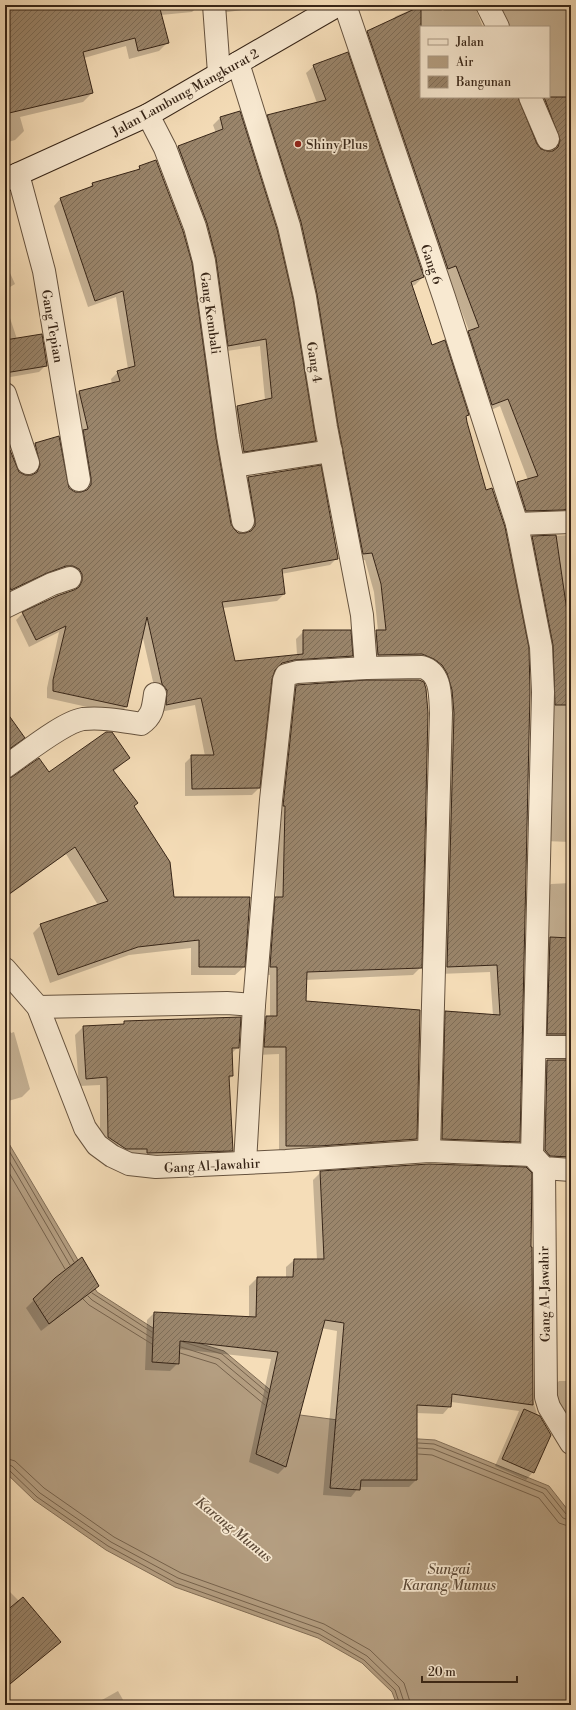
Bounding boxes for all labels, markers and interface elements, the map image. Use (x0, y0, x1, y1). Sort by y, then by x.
legend (420, 26, 550, 98)
text: Jalan (455, 35, 484, 50)
street label: Jalan Lambung Mangkurat 2 (108, 46, 262, 140)
text: Air (455, 55, 473, 70)
text: Bangunan (455, 75, 511, 90)
place label: Shiny Plus (306, 137, 368, 153)
marker: Shiny Plus (293, 139, 303, 149)
street label: Gang 6 (417, 242, 445, 287)
street label: Gang Kembali (196, 271, 224, 355)
street label: Gang Tepian (38, 288, 66, 364)
street label: Gang 4 (303, 341, 325, 384)
street label: Gang Al-Jawahir (164, 1155, 261, 1177)
street label: Gang Al-Jawahir (536, 1245, 554, 1342)
water label: Karang Mumus (191, 1493, 276, 1566)
water label: Sungai Karang Mumus (402, 1561, 496, 1595)
scale bar (422, 1658, 517, 1684)
text: 20 m (428, 1665, 456, 1680)

